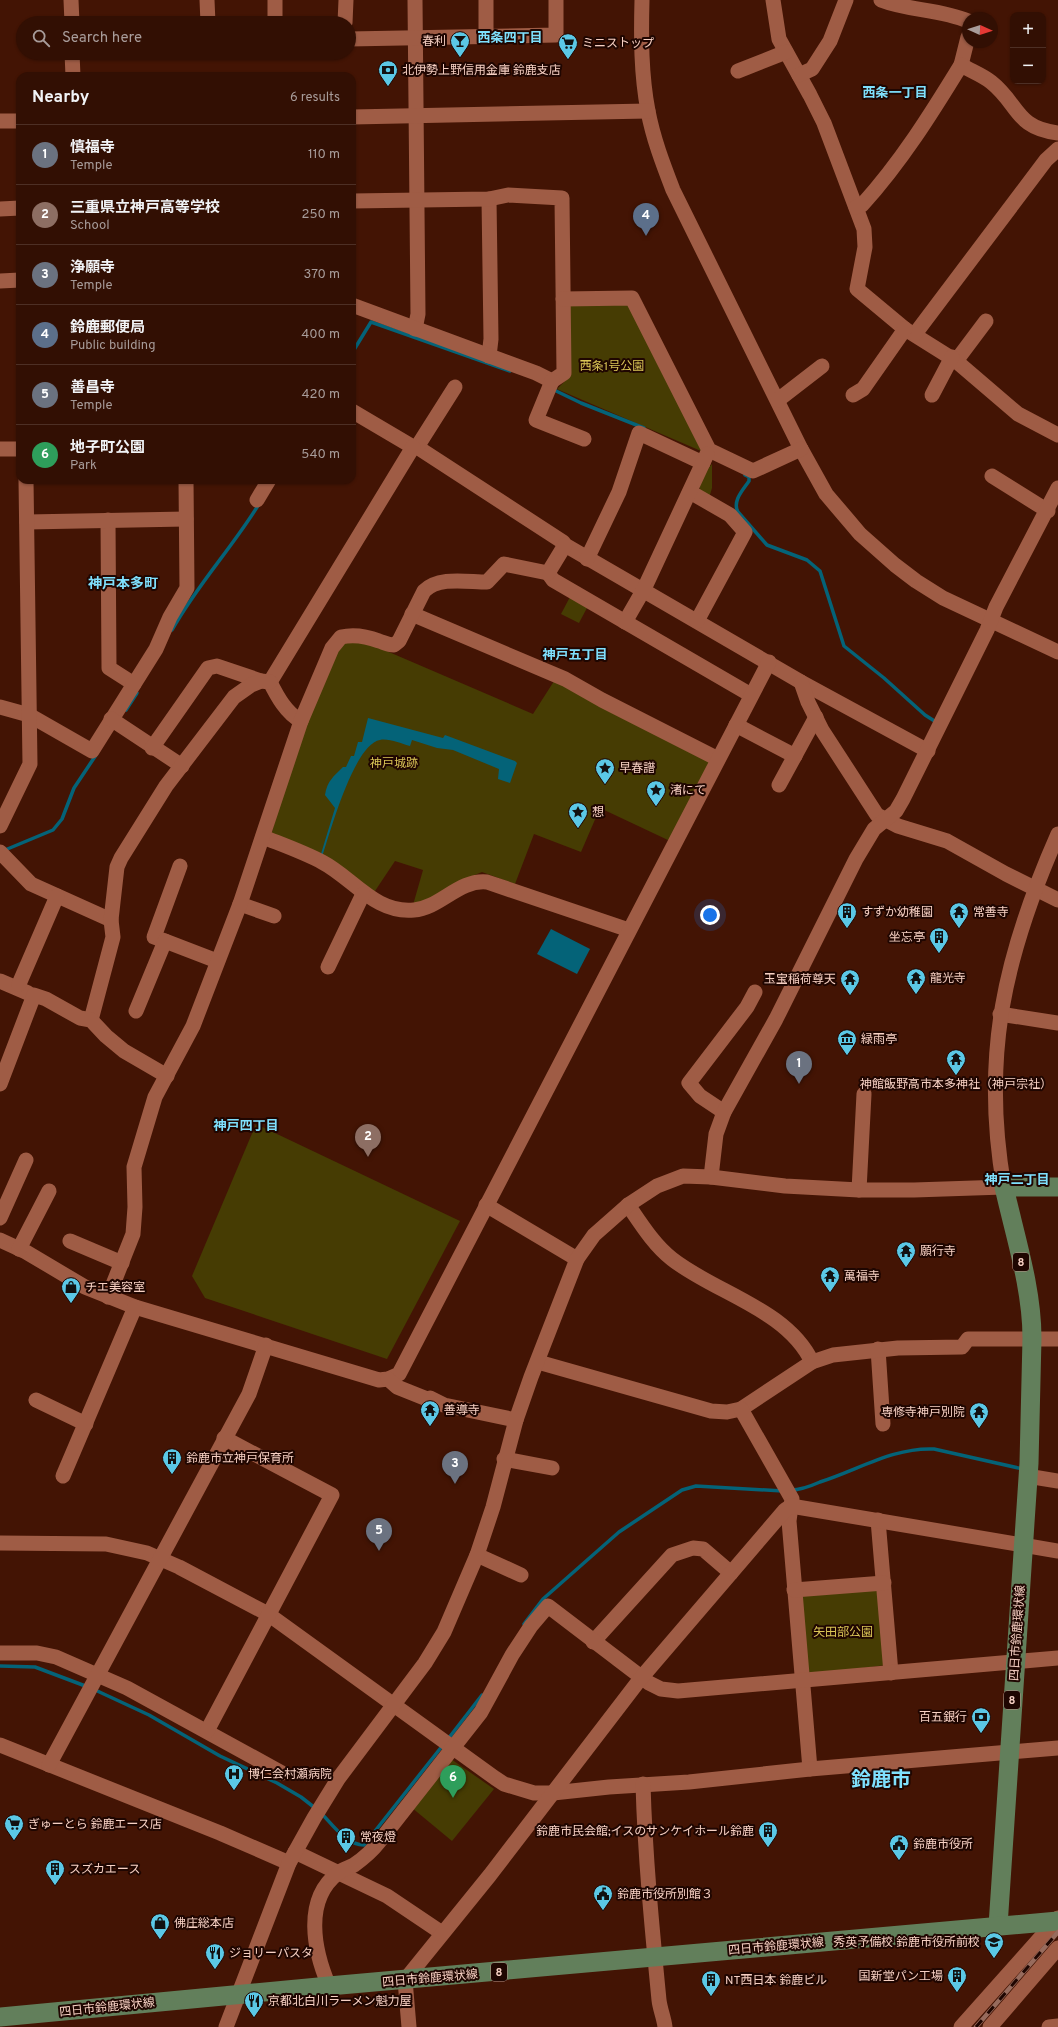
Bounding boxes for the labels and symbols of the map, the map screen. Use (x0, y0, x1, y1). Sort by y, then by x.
north arrow (962, 12, 998, 48)
bar icon: 春利 (449, 30, 471, 58)
district label: 西条四丁目 (477, 30, 543, 47)
supermarket icon: ミニストップ (557, 32, 579, 60)
place label: 春利 (422, 34, 446, 50)
place label: ミニストップ (582, 36, 654, 52)
bank icon: 北伊勢上野信用金庫 鈴鹿支店 (377, 59, 399, 87)
place label: 北伊勢上野信用金庫 鈴鹿支店 (402, 63, 561, 79)
district label: 西条一丁目 (862, 85, 928, 102)
pin: 4 (633, 203, 659, 236)
park label: 西条1号公園 (580, 359, 644, 375)
district label: 神戸本多町 (88, 575, 158, 593)
district label: 神戸五丁目 (542, 647, 608, 664)
park label: 神戸城跡 (370, 756, 418, 772)
place icon: 早春譜 (594, 757, 616, 785)
place label: 早春譜 (619, 761, 655, 777)
place icon: 渚にて (645, 779, 667, 807)
place label: 渚にて (670, 783, 706, 799)
place icon: 想 (567, 801, 589, 829)
place label: 想 (592, 805, 604, 821)
building icon: すずか幼稚園 (836, 901, 858, 929)
temple icon: 常善寺 (948, 901, 970, 929)
your location (700, 905, 720, 925)
place label: すずか幼稚園 (861, 905, 933, 921)
place label: 常善寺 (973, 905, 1009, 921)
building icon: 坐忘亭 (928, 926, 950, 954)
place label: 坐忘亭 (889, 930, 925, 946)
temple icon: 龍光寺 (905, 967, 927, 995)
temple icon: 玉宝稲荷尊天 (839, 968, 861, 996)
place label: 龍光寺 (930, 971, 966, 987)
place label: 玉宝稲荷尊天 (764, 972, 836, 988)
museum icon: 緑雨亭 (836, 1028, 858, 1056)
place label: 緑雨亭 (861, 1032, 897, 1048)
temple icon: 神館飯野高市本多神社（神戸宗社） (945, 1048, 967, 1076)
pin: 1 (786, 1051, 812, 1084)
place label: 神館飯野高市本多神社（神戸宗社） (860, 1077, 1052, 1093)
district label: 神戸四丁目 (213, 1118, 279, 1135)
pin: 2 (355, 1124, 381, 1157)
district label: 神戸二丁目 (984, 1172, 1050, 1189)
temple icon: 願行寺 (895, 1240, 917, 1268)
place label: 願行寺 (920, 1244, 956, 1260)
road number: 8 (1013, 1253, 1029, 1271)
temple icon: 萬福寺 (819, 1265, 841, 1293)
place label: 萬福寺 (844, 1269, 880, 1285)
shop icon: チエ美容室 (60, 1276, 82, 1304)
place label: チエ美容室 (85, 1280, 145, 1296)
temple icon: 善導寺 (419, 1399, 441, 1427)
temple icon: 専修寺神戸別院 (968, 1401, 990, 1429)
place label: 善導寺 (444, 1403, 480, 1419)
place label: 専修寺神戸別院 (881, 1405, 965, 1421)
building icon: 鈴鹿市立神戸保育所 (161, 1447, 183, 1475)
place label: 鈴鹿市立神戸保育所 (186, 1451, 294, 1467)
pin: 3 (442, 1451, 468, 1484)
pin: 5 (366, 1518, 392, 1551)
street label: 四日市鈴鹿環状線 (1007, 1585, 1029, 1682)
park label: 矢田部公園 (813, 1625, 873, 1641)
road number: 8 (1004, 1691, 1020, 1709)
bank icon: 百五銀行 (970, 1706, 992, 1734)
place label: 百五銀行 (919, 1710, 967, 1726)
hospital icon: 博仁会村瀬病院 (223, 1763, 245, 1791)
pin: 6 (440, 1765, 466, 1798)
place label: 博仁会村瀬病院 (248, 1767, 332, 1783)
district label: 鈴鹿市 (851, 1768, 911, 1794)
supermarket icon: ぎゅーとら 鈴鹿エース店 (3, 1813, 25, 1841)
place label: ぎゅーとら 鈴鹿エース店 (28, 1817, 162, 1833)
building icon: 鈴鹿市民会館;イスのサンケイホール鈴鹿 (757, 1820, 779, 1848)
place label: 鈴鹿市民会館;イスのサンケイホール鈴鹿 (536, 1824, 754, 1840)
building icon: 常夜燈 (335, 1826, 357, 1854)
place label: 常夜燈 (360, 1830, 396, 1846)
public building icon: 鈴鹿市役所 (888, 1833, 910, 1861)
place label: 鈴鹿市役所 (913, 1837, 973, 1853)
building icon: スズカエース (44, 1858, 66, 1886)
place label: スズカエース (69, 1862, 140, 1878)
public building icon: 鈴鹿市役所別館３ (592, 1883, 614, 1911)
place label: 鈴鹿市役所別館３ (617, 1887, 713, 1903)
shop icon: 佛庄総本店 (149, 1912, 171, 1940)
place label: 佛庄総本店 (174, 1916, 234, 1932)
school or university icon: 秀英予備校 鈴鹿市役所前校 (983, 1931, 1005, 1959)
street label: 四日市鈴鹿環状線 (728, 1935, 825, 1959)
place label: 秀英予備校 鈴鹿市役所前校 (833, 1935, 980, 1951)
restaurant icon: ジョリーパスタ (204, 1942, 226, 1970)
place label: ジョリーパスタ (229, 1946, 313, 1962)
road number: 8 (491, 1963, 507, 1981)
building icon: 国新堂パン工場 (946, 1965, 968, 1993)
street label: 四日市鈴鹿環状線 (382, 1967, 479, 1991)
building icon: NT西日本 鈴鹿ビル (700, 1969, 722, 1997)
place label: 国新堂パン工場 (858, 1969, 943, 1985)
place label: NT西日本 鈴鹿ビル (725, 1973, 827, 1989)
restaurant icon: 京都北白川ラーメン魁力屋 (243, 1990, 265, 2018)
place label: 京都北白川ラーメン魁力屋 (268, 1994, 412, 2010)
street label: 四日市鈴鹿環状線 (59, 1995, 156, 2021)

